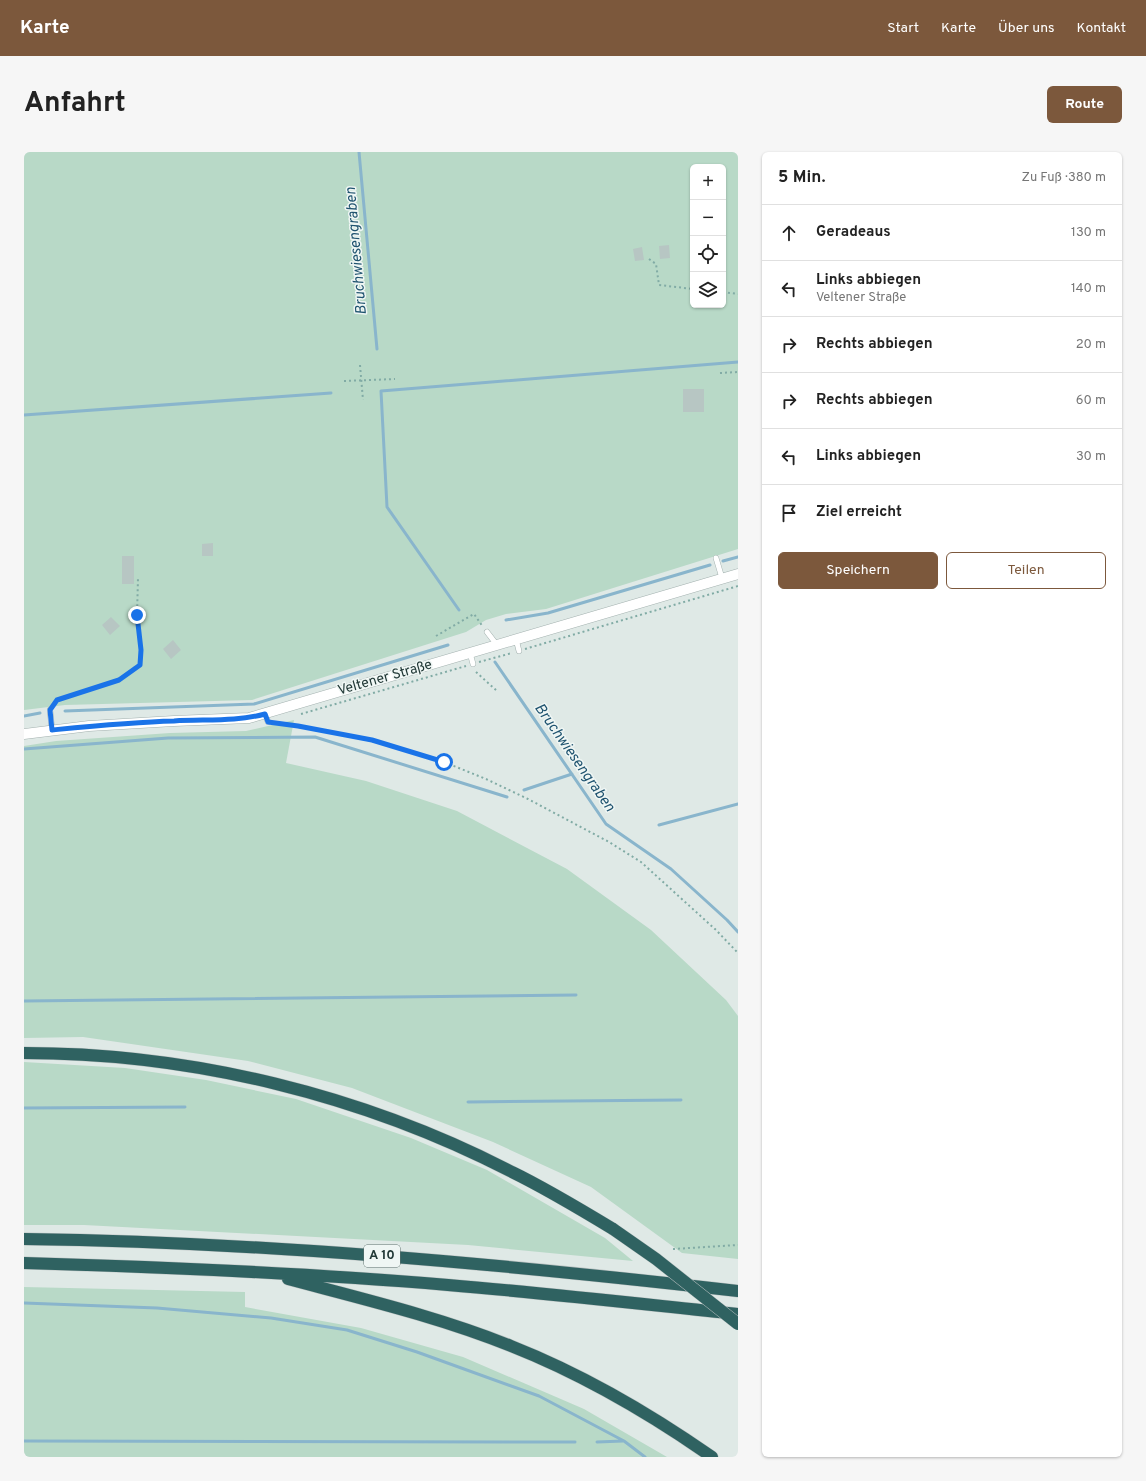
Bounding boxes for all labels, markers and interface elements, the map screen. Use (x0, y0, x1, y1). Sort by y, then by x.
text: Karte (20, 16, 70, 40)
text: Start (887, 20, 919, 37)
text: Karte (941, 20, 976, 37)
text: Über uns (998, 20, 1055, 37)
text: Kontakt (1077, 20, 1126, 37)
text: Anfahrt (24, 86, 126, 122)
button: Route (1047, 86, 1122, 123)
map controls (690, 164, 726, 308)
button: + (690, 164, 726, 200)
text: 5 Min. (778, 167, 826, 189)
text: Zu Fuß · 380 m (1022, 170, 1106, 186)
water label: Bruchwiesengraben (342, 186, 372, 316)
button: − (690, 200, 726, 236)
icon: ahead (778, 222, 800, 244)
text: Geradeaus (816, 223, 891, 242)
text: 130 m (1071, 225, 1106, 241)
button: locate (690, 236, 726, 272)
text: Links abbiegen (816, 271, 921, 290)
button: layers (690, 272, 726, 308)
icon: left (778, 278, 800, 300)
text: 140 m (1071, 281, 1106, 297)
text: Veltener Straße (816, 290, 906, 306)
icon: right (778, 334, 800, 356)
text: Rechts abbiegen (816, 335, 933, 354)
text: 20 m (1076, 337, 1106, 353)
icon: right (778, 390, 800, 412)
text: Rechts abbiegen (816, 391, 933, 410)
text: 60 m (1076, 393, 1106, 409)
icon: left (778, 446, 800, 468)
text: Links abbiegen (816, 447, 921, 466)
text: 30 m (1076, 449, 1106, 465)
icon: arrive (778, 502, 800, 524)
text: Ziel erreicht (816, 503, 902, 522)
button: Speichern (778, 552, 938, 589)
button: Teilen (946, 552, 1106, 589)
route end (128, 606, 146, 624)
street label: Veltener Straße (336, 656, 434, 700)
water label: Bruchwiesengraben (529, 700, 619, 816)
route start (435, 753, 453, 771)
road number: A 10 (364, 1245, 400, 1267)

